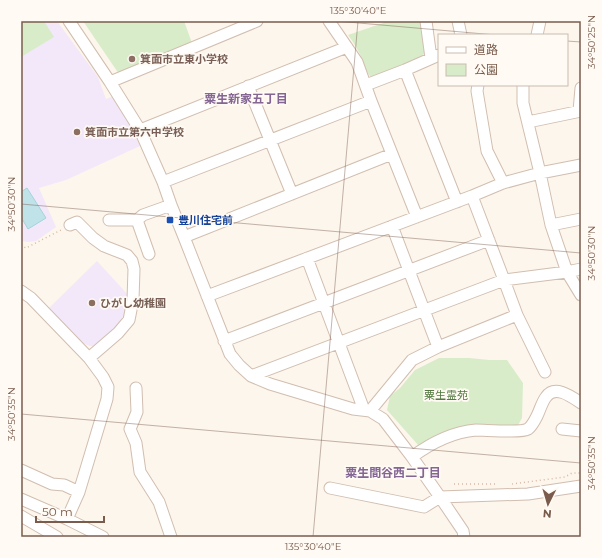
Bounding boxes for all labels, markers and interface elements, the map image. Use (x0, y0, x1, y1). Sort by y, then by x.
text: 135°30'40"E (330, 4, 387, 17)
text: 34°50'25"N (585, 15, 598, 69)
legend (438, 34, 568, 86)
text: 道路 (474, 42, 498, 57)
place label: 箕面市立東小学校 (140, 52, 228, 66)
marker: 箕面市立東小学校 (127, 54, 137, 64)
text: 公園 (474, 62, 498, 77)
district label: 粟生新家五丁目 (204, 91, 288, 106)
place label: 箕面市立第六中学校 (85, 125, 184, 139)
marker: 箕面市立第六中学校 (72, 127, 82, 137)
text: 34°50'30"N (5, 177, 18, 231)
place label: 豊川住宅前 (178, 213, 233, 227)
marker: 豊川住宅前 (165, 215, 175, 225)
text: 34°50'30"N (585, 226, 598, 280)
place label: ひがし幼稚園 (100, 296, 166, 310)
marker: ひがし幼稚園 (87, 298, 97, 308)
text: 34°50'35"N (5, 387, 18, 441)
park label: 粟生霊苑 (424, 388, 468, 402)
text: 34°50'35"N (585, 436, 598, 490)
district label: 粟生間谷西二丁目 (345, 465, 441, 480)
north arrow (528, 484, 568, 524)
scale bar (36, 498, 104, 524)
text: 50 m (42, 504, 73, 519)
text: N (542, 507, 552, 521)
text: 135°30'40"E (285, 540, 342, 553)

